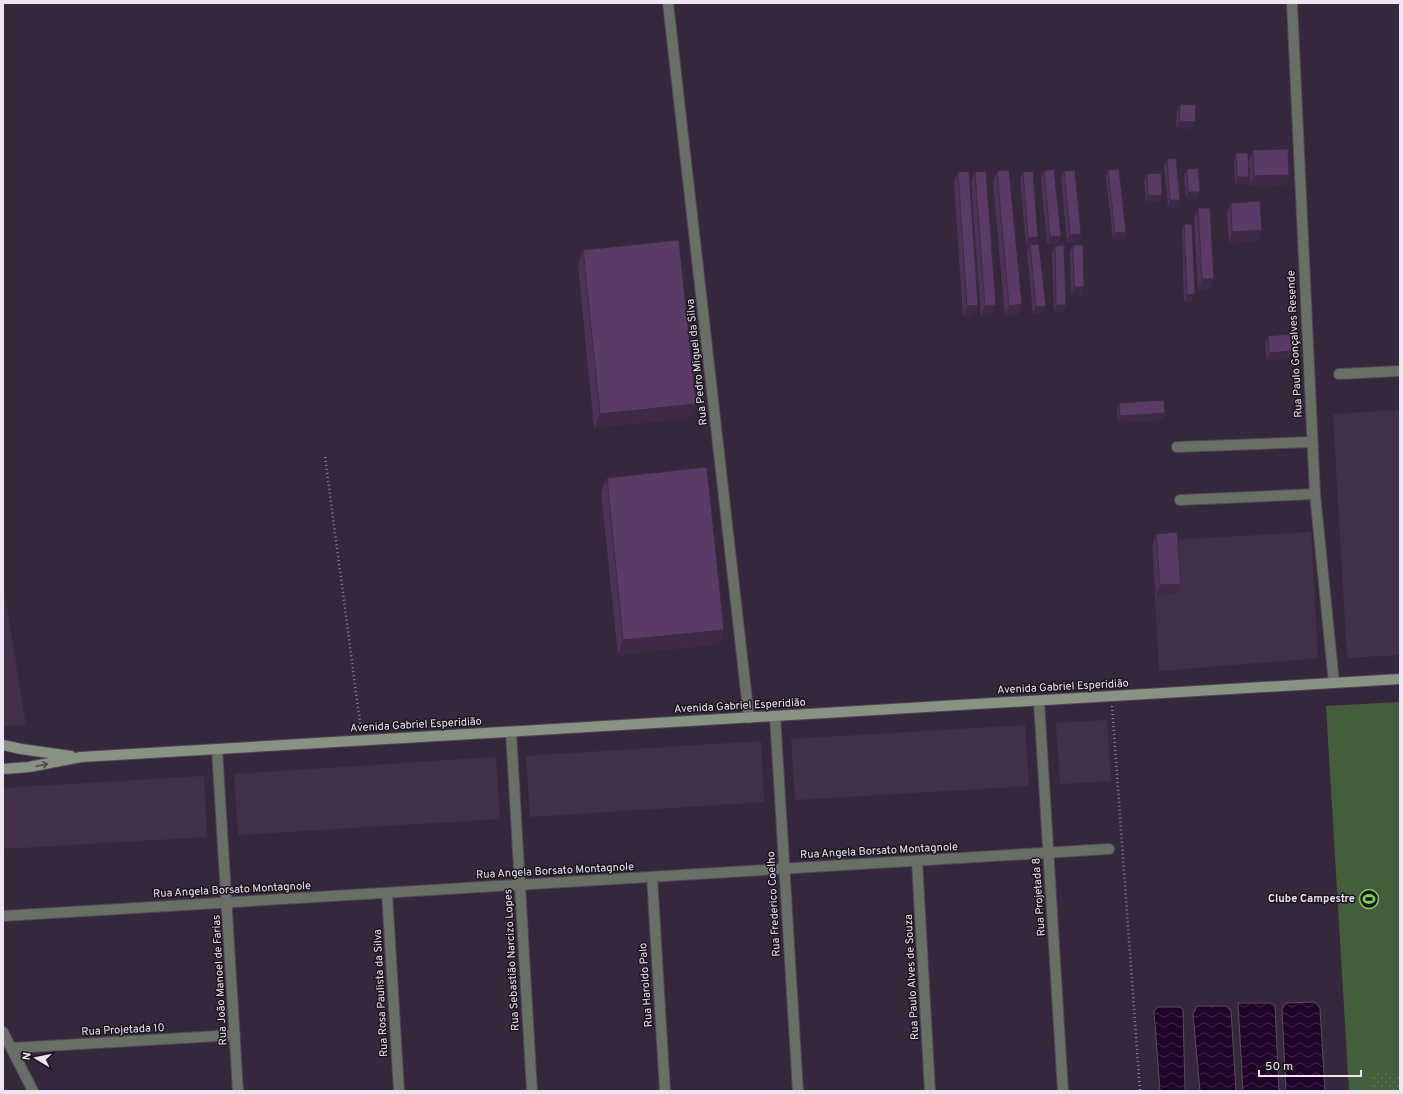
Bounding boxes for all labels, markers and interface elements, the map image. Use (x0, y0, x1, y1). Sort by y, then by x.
street label: Rua Paulo Gonçalves Resende (1284, 270, 1306, 418)
street label: Rua Pedro Miguel da Silva (683, 298, 711, 426)
street label: Avenida Gabriel Esperidião (997, 677, 1129, 697)
street label: Avenida Gabriel Esperidião (674, 696, 806, 716)
street label: Avenida Gabriel Esperidião (350, 715, 482, 735)
one-way arrow (35, 760, 48, 768)
street label: Rua Angela Borsato Montagnole (800, 840, 958, 862)
street label: Rua Frederico Coelho (764, 851, 784, 957)
street label: Rua Projetada 8 (1029, 857, 1049, 937)
street label: Rua Angela Borsato Montagnole (476, 860, 634, 882)
street label: Rua Angela Borsato Montagnole (153, 879, 311, 901)
sports icon: Clube Campestre (1358, 888, 1380, 910)
street label: Rua Sebastião Narcizo Lopes (501, 889, 523, 1031)
place label: Clube Campestre (1268, 892, 1355, 906)
street label: Rua João Manoel de Farias (210, 914, 230, 1046)
street label: Rua Paulo Alves de Souza (902, 914, 922, 1040)
street label: Rua Rosa Paulista da Silva (371, 928, 391, 1057)
street label: Rua Haroldo Palo (636, 942, 656, 1028)
street label: Rua Projetada 10 (81, 1021, 165, 1039)
north arrow (16, 1038, 56, 1078)
text: N (20, 1051, 35, 1062)
scale bar (1259, 1052, 1361, 1078)
text: 50 m (1265, 1059, 1293, 1075)

